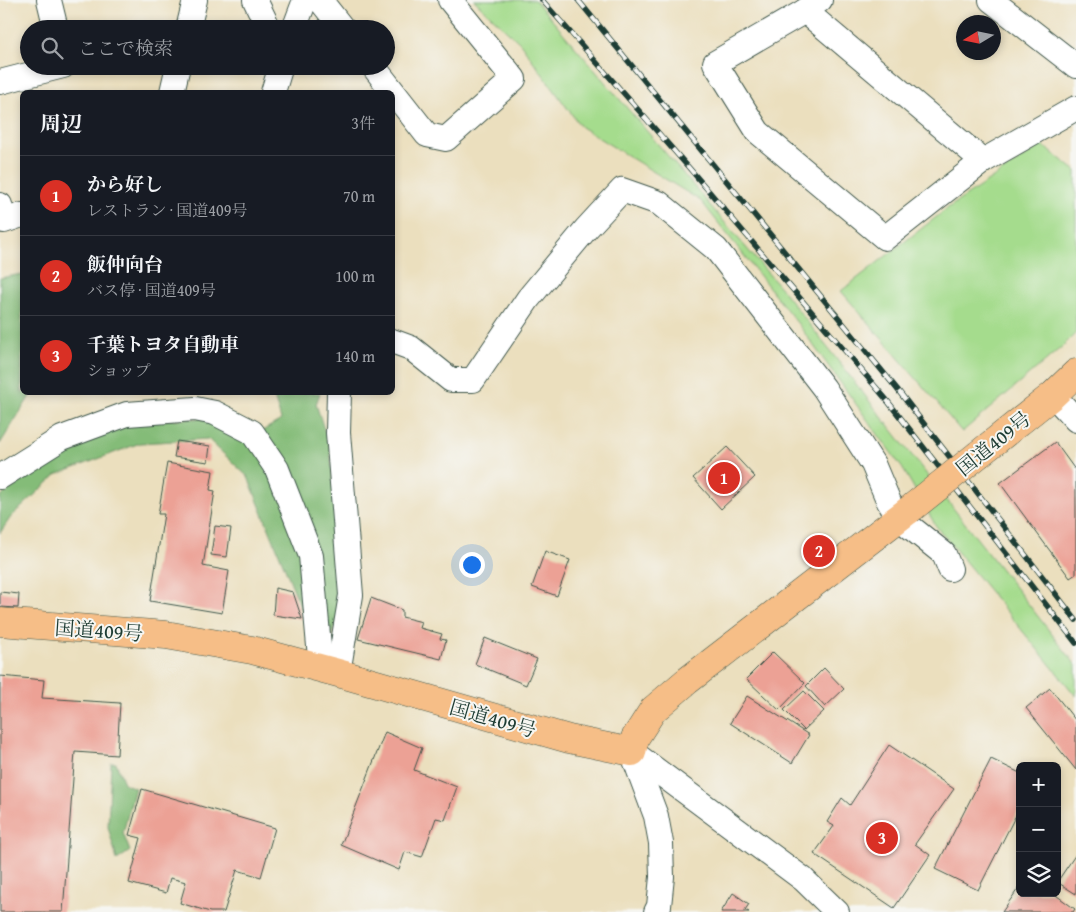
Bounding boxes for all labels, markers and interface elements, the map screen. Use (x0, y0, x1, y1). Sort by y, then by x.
north arrow (956, 15, 1001, 60)
search box (20, 20, 395, 75)
icon: search (38, 34, 66, 62)
text: ここで検索 (78, 34, 173, 62)
text: 周辺 (40, 108, 82, 139)
text: 3件 (351, 111, 375, 135)
text: から好し (87, 170, 163, 198)
text: 1 (52, 184, 60, 208)
text: 70 m (343, 184, 375, 208)
text: レストラン · 国道409号 (87, 198, 247, 222)
text: 飯仲向台 (87, 250, 163, 278)
text: 2 (52, 264, 60, 288)
text: 100 m (335, 264, 375, 288)
text: バス停 · 国道409号 (87, 278, 216, 302)
text: 千葉トヨタ自動車 (87, 330, 239, 358)
text: 3 (52, 344, 60, 368)
text: 140 m (335, 344, 375, 368)
text: ショップ (87, 358, 151, 382)
street label: 国道409号 (949, 404, 1037, 482)
pin: 1 (708, 459, 740, 497)
pin: 2 (803, 532, 835, 570)
your location (459, 552, 485, 578)
street label: 国道409号 (54, 612, 144, 648)
street label: 国道409号 (446, 692, 540, 744)
map controls (1016, 762, 1061, 897)
button: + (1016, 762, 1061, 807)
button: − (1016, 807, 1061, 852)
pin: 3 (866, 819, 898, 857)
button: layers (1016, 852, 1061, 897)

